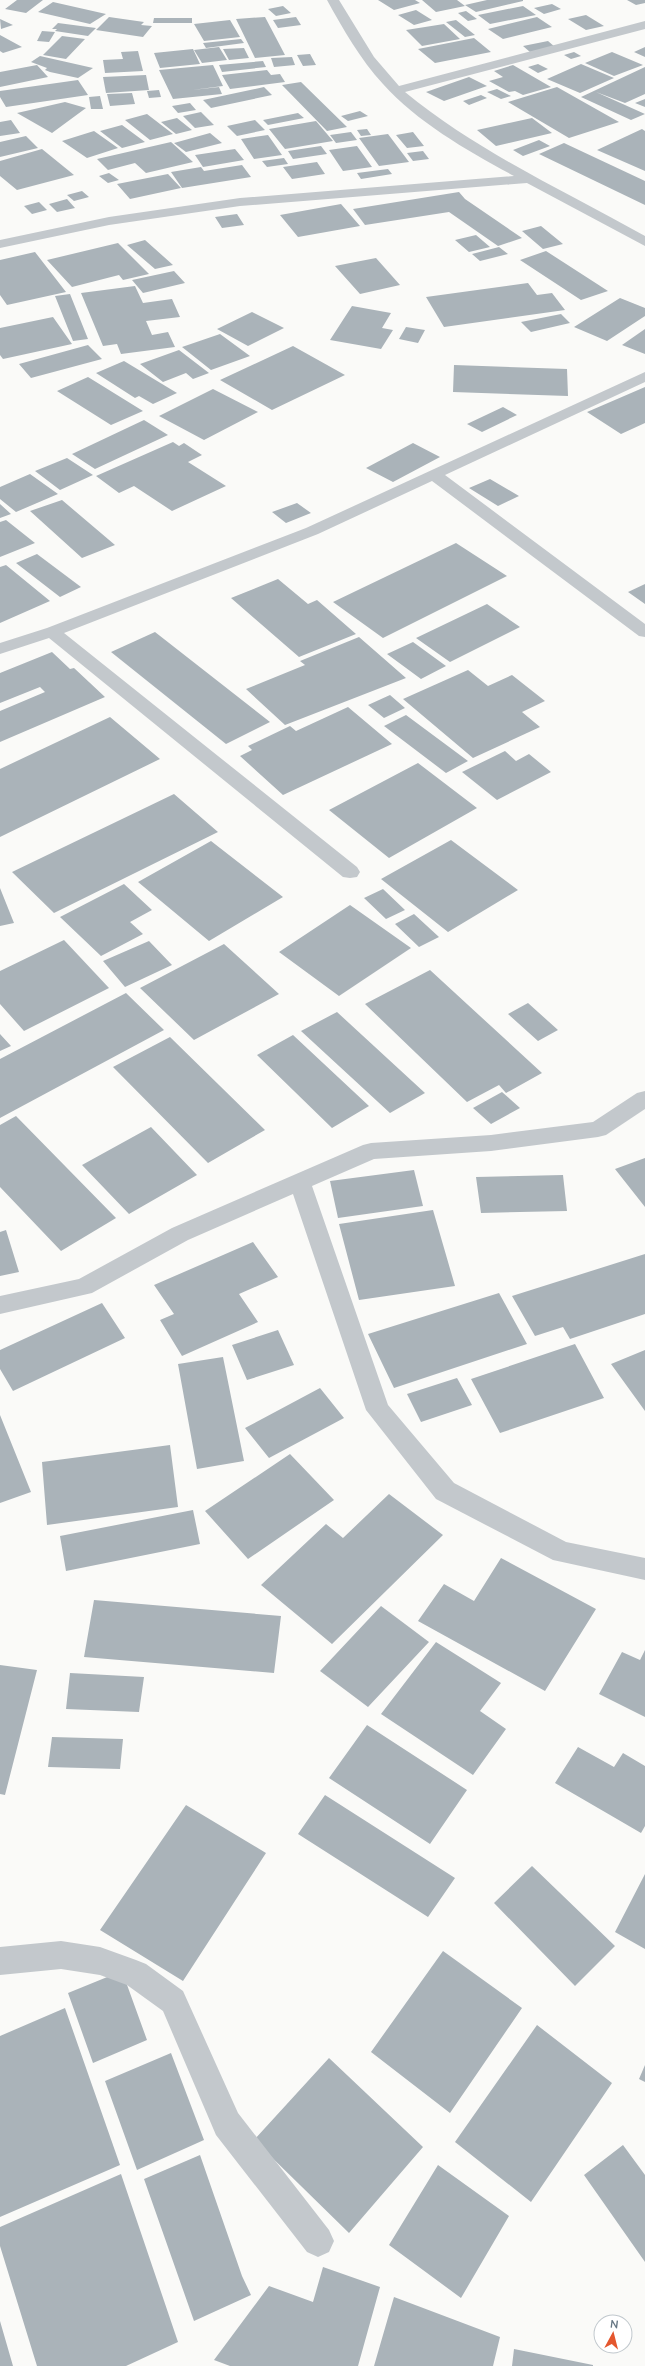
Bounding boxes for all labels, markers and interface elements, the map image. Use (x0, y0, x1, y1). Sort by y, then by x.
north arrow (593, 2314, 633, 2354)
text: N (609, 2317, 619, 2333)

